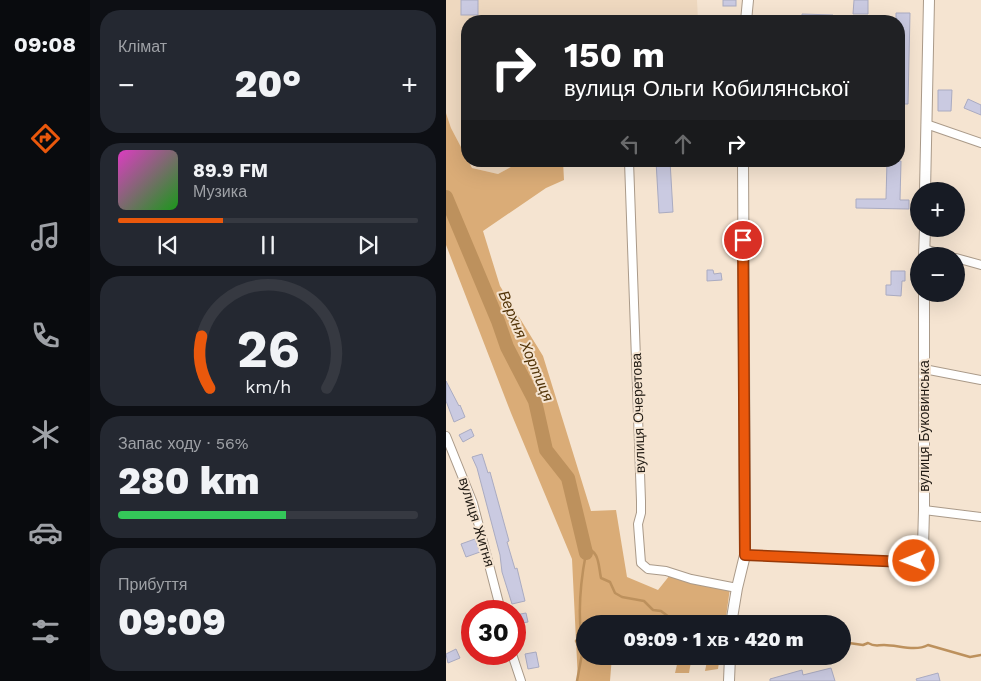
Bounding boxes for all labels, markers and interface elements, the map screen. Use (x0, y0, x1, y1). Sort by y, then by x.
text: 09:08 (14, 32, 76, 57)
text: 150 m (564, 34, 665, 76)
icon: right (481, 35, 546, 100)
text: Клімат (118, 37, 167, 56)
text: 20° (235, 62, 301, 106)
text: − (118, 68, 135, 101)
text: + (401, 68, 418, 101)
text: вулиця Ольги Кобилянської (564, 76, 849, 101)
icon: directions (28, 121, 63, 156)
icon: left (616, 130, 644, 158)
icon: ahead (669, 130, 697, 158)
icon: right (722, 130, 750, 158)
text: 89.9 FM (193, 159, 268, 182)
text: Музика (193, 182, 247, 201)
map controls (910, 182, 965, 302)
button: + (910, 182, 965, 237)
icon: music (28, 219, 63, 254)
pin (722, 219, 764, 261)
icon: arrive (729, 226, 757, 254)
icon: previous (154, 231, 182, 259)
icon: pause (254, 231, 282, 259)
icon: next (354, 231, 382, 259)
button: − (910, 247, 965, 302)
water label: Верхня Хортиця (495, 288, 557, 404)
icon: phone (28, 318, 63, 353)
text: 26 (236, 319, 300, 380)
street label: вулиця Очеретова (628, 352, 648, 473)
street label: вулиця Буковинська (916, 360, 932, 492)
text: km/h (245, 376, 291, 397)
icon: climate (28, 417, 63, 452)
text: Запас ходу · 56% (118, 434, 249, 453)
text: 280 km (118, 459, 260, 503)
street label: вулиця Житня (456, 475, 498, 569)
icon: car (28, 515, 63, 550)
position arrow (887, 534, 939, 586)
text: Прибуття (118, 575, 187, 594)
text: 09:09 (118, 600, 226, 644)
speed limit sign: 30 (461, 600, 526, 665)
icon: filters (28, 614, 63, 649)
text: 09:09 · 1 хв · 420 m (624, 628, 803, 651)

